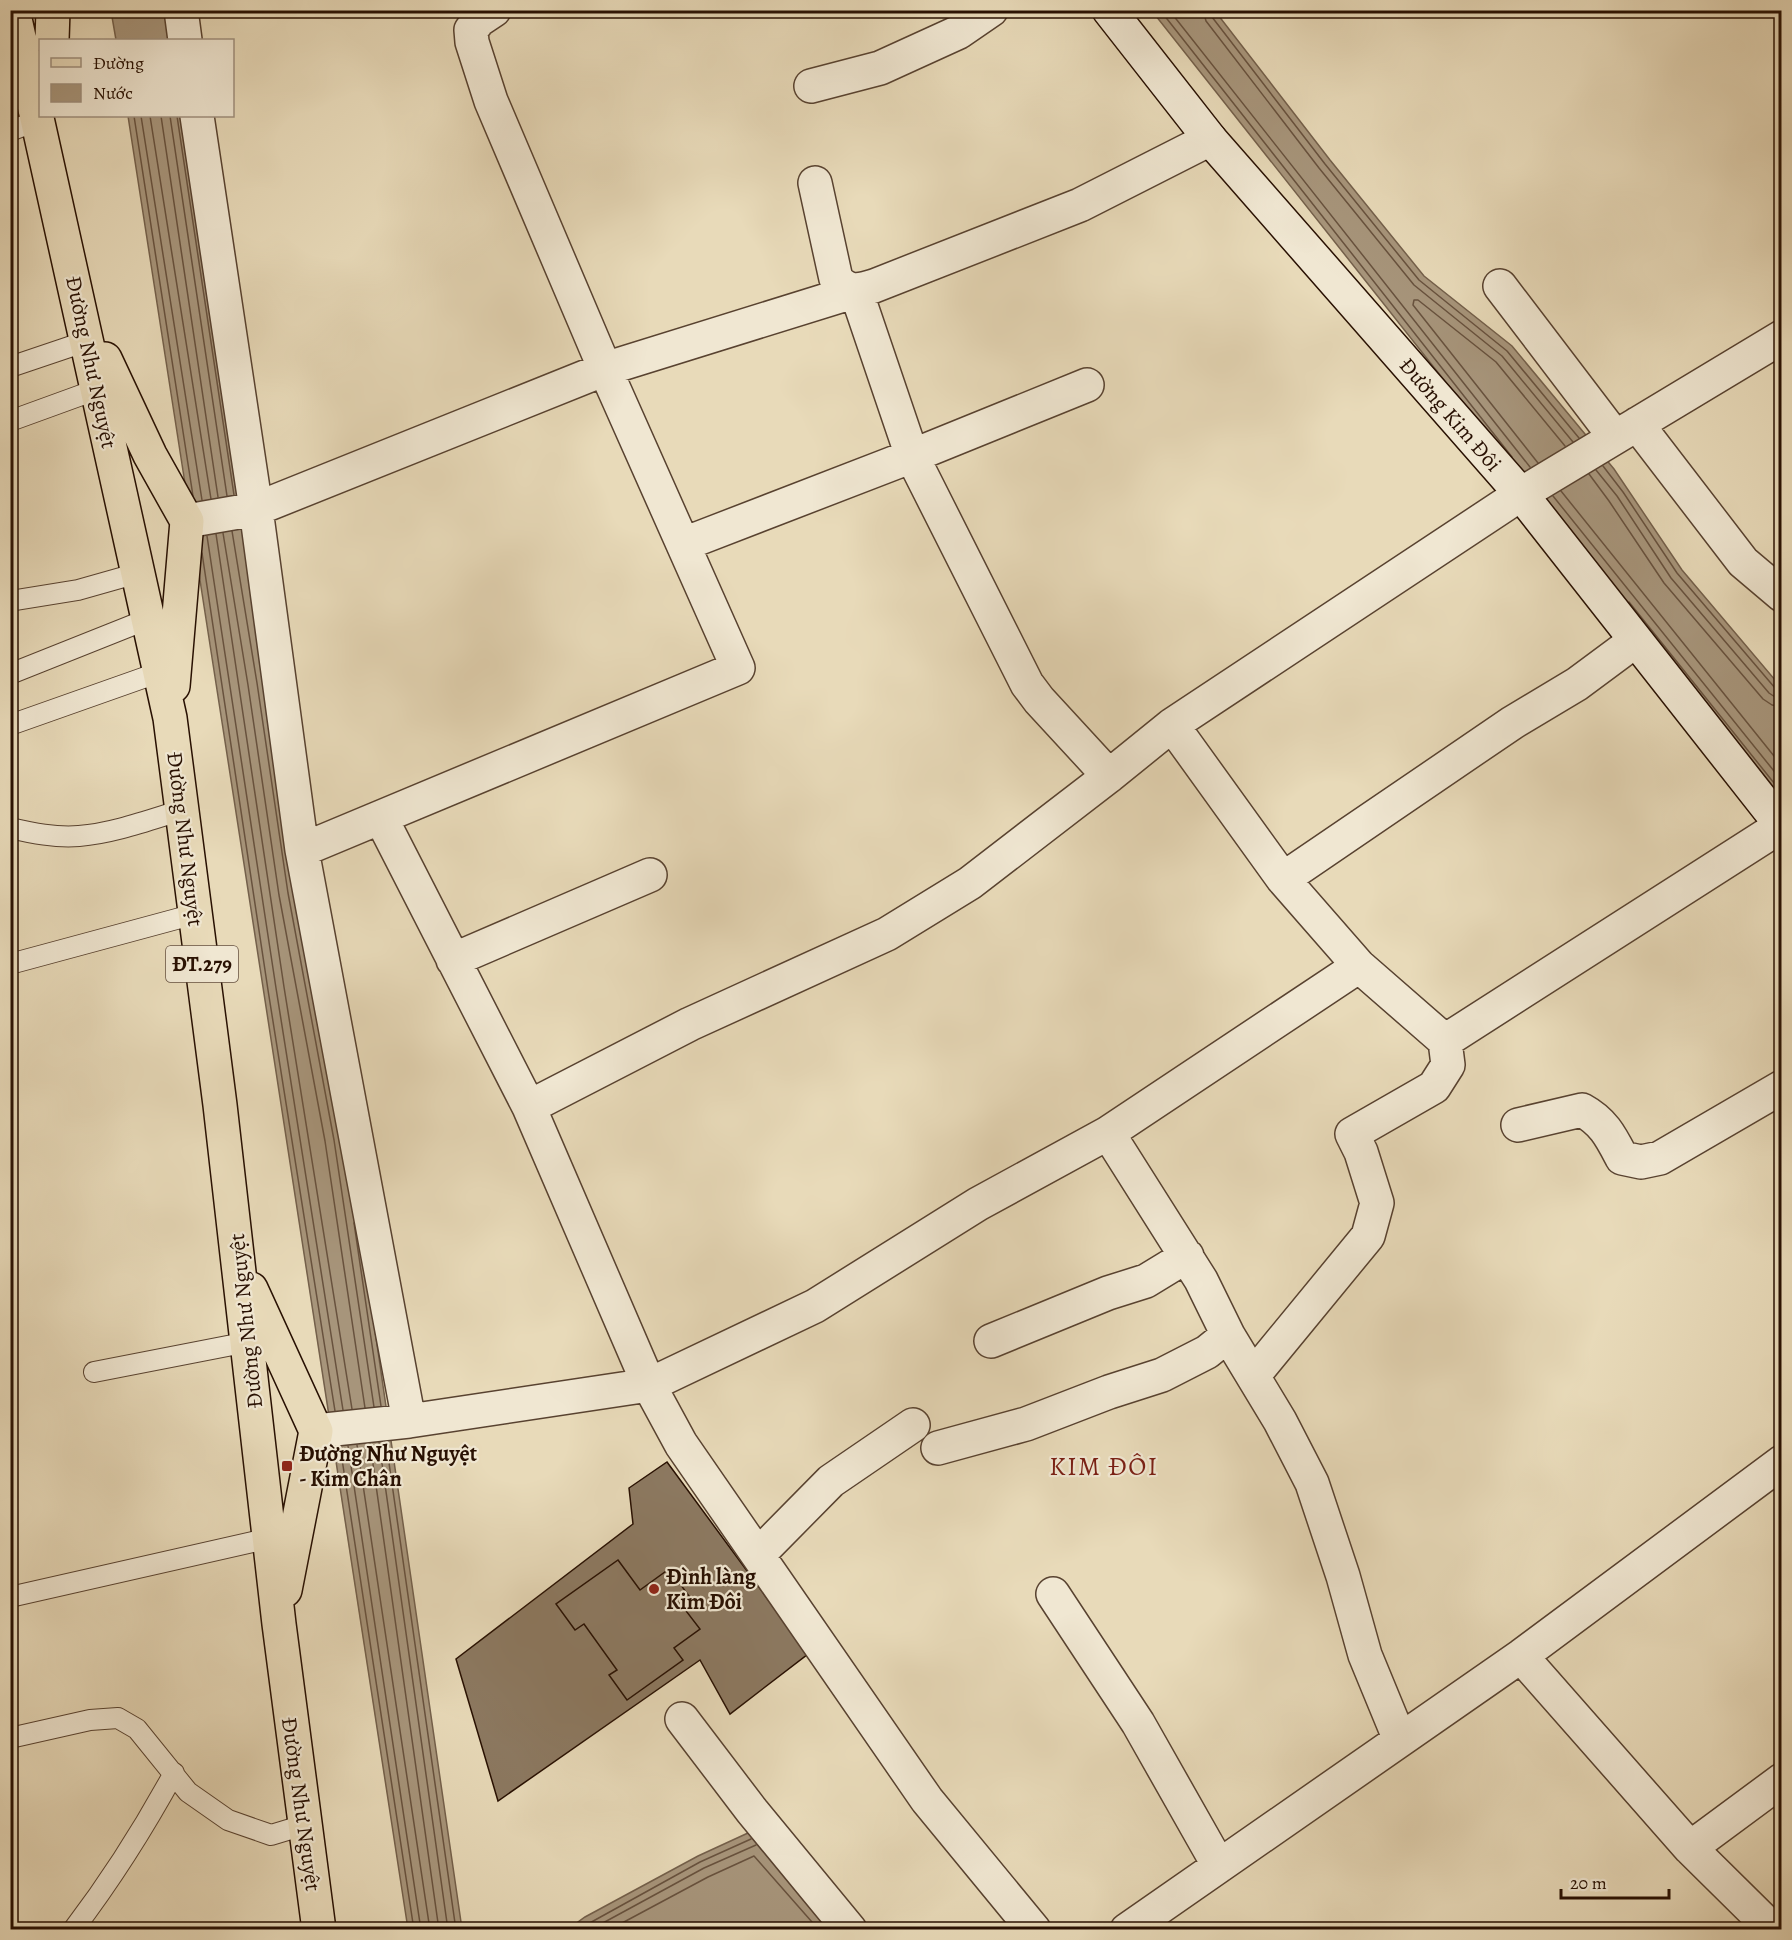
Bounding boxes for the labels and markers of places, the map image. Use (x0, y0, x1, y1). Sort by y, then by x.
place label: Đường Như Nguyệt - Kim Chân (299, 1439, 478, 1494)
marker: Đường Như Nguyệt - Kim Chân (280, 1459, 294, 1473)
place label: Đình làng Kim Đôi (666, 1562, 757, 1617)
marker: Đình làng Kim Đôi (647, 1582, 661, 1596)

